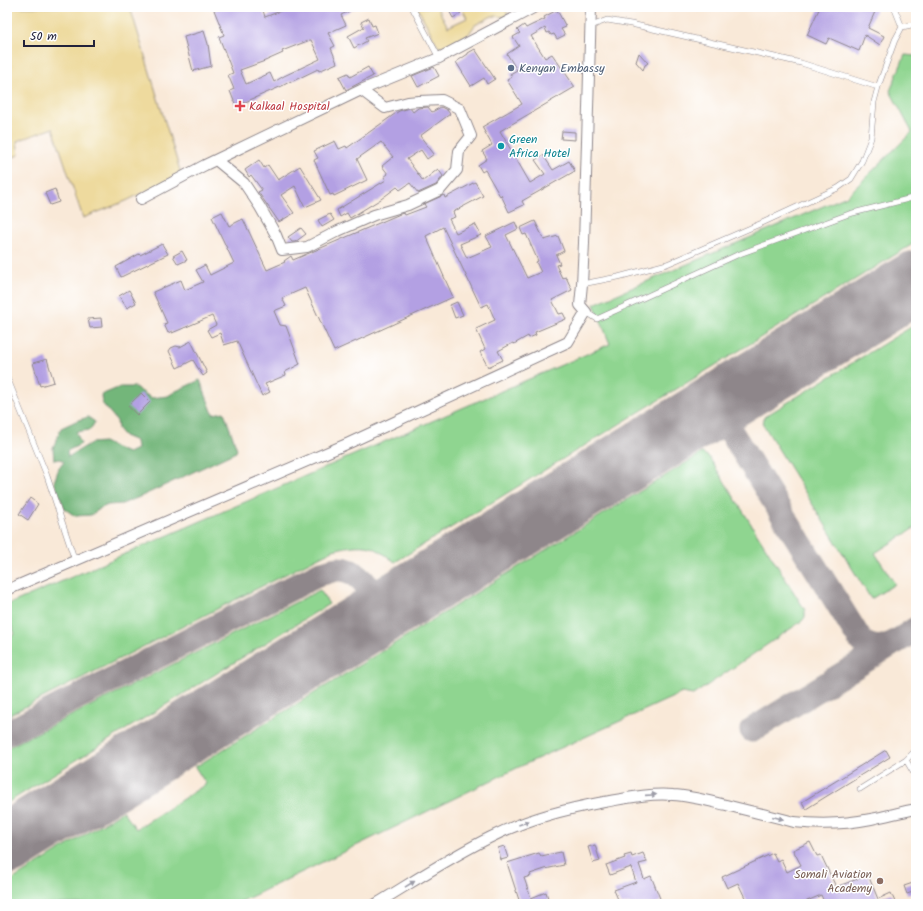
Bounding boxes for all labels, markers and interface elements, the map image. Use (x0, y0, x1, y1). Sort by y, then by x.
scale bar (24, 22, 94, 48)
text: 50 m (30, 27, 57, 46)
place label: Kenyan Embassy (519, 59, 605, 78)
marker: Kenyan Embassy (506, 63, 516, 73)
place label: Kalkaal Hospital (249, 97, 330, 116)
marker: Kalkaal Hospital (234, 100, 246, 112)
place label: Green Africa Hotel (509, 130, 570, 163)
marker: Green Africa Hotel (496, 141, 506, 151)
one-way arrow (645, 792, 657, 799)
one-way arrow (772, 815, 785, 821)
one-way arrow (519, 820, 531, 826)
place label: Somali Aviation Academy (794, 865, 872, 898)
marker: Somali Aviation Academy (875, 876, 885, 886)
one-way arrow (405, 880, 415, 888)

